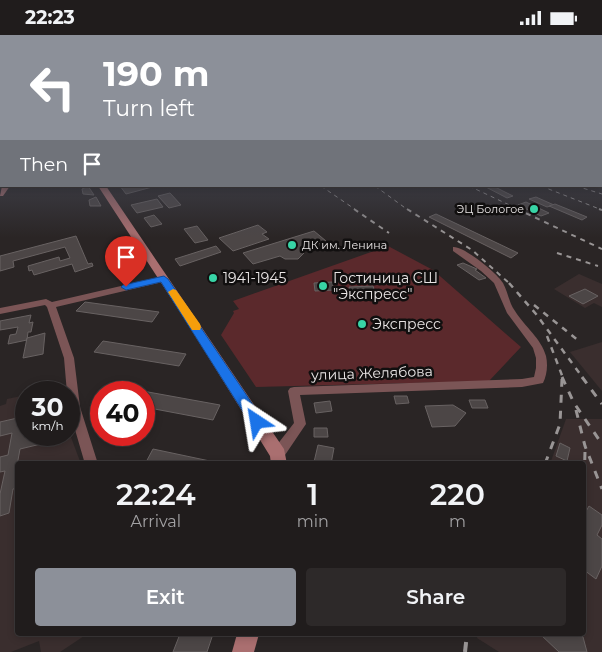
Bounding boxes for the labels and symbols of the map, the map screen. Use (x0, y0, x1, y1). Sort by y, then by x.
place label: ЭЦ Бологое (457, 202, 524, 216)
marker: ЭЦ Бологое (528, 203, 540, 215)
pin (105, 236, 147, 287)
place label: ДК им. Ленина (302, 238, 387, 252)
marker: ДК им. Ленина (286, 239, 298, 251)
place label: 1941-1945 (223, 269, 286, 287)
place label: Гостиница СШ "Экспресс" (333, 269, 438, 303)
marker: 1941-1945 (207, 272, 219, 284)
marker: Гостиница СШ "Экспресс" (317, 280, 329, 292)
place label: Экспресс (372, 315, 441, 333)
marker: Экспресс (356, 318, 368, 330)
street label: улица Желябова (310, 362, 433, 384)
speed limit sign: 40 (90, 381, 155, 446)
position arrow (230, 395, 282, 447)

